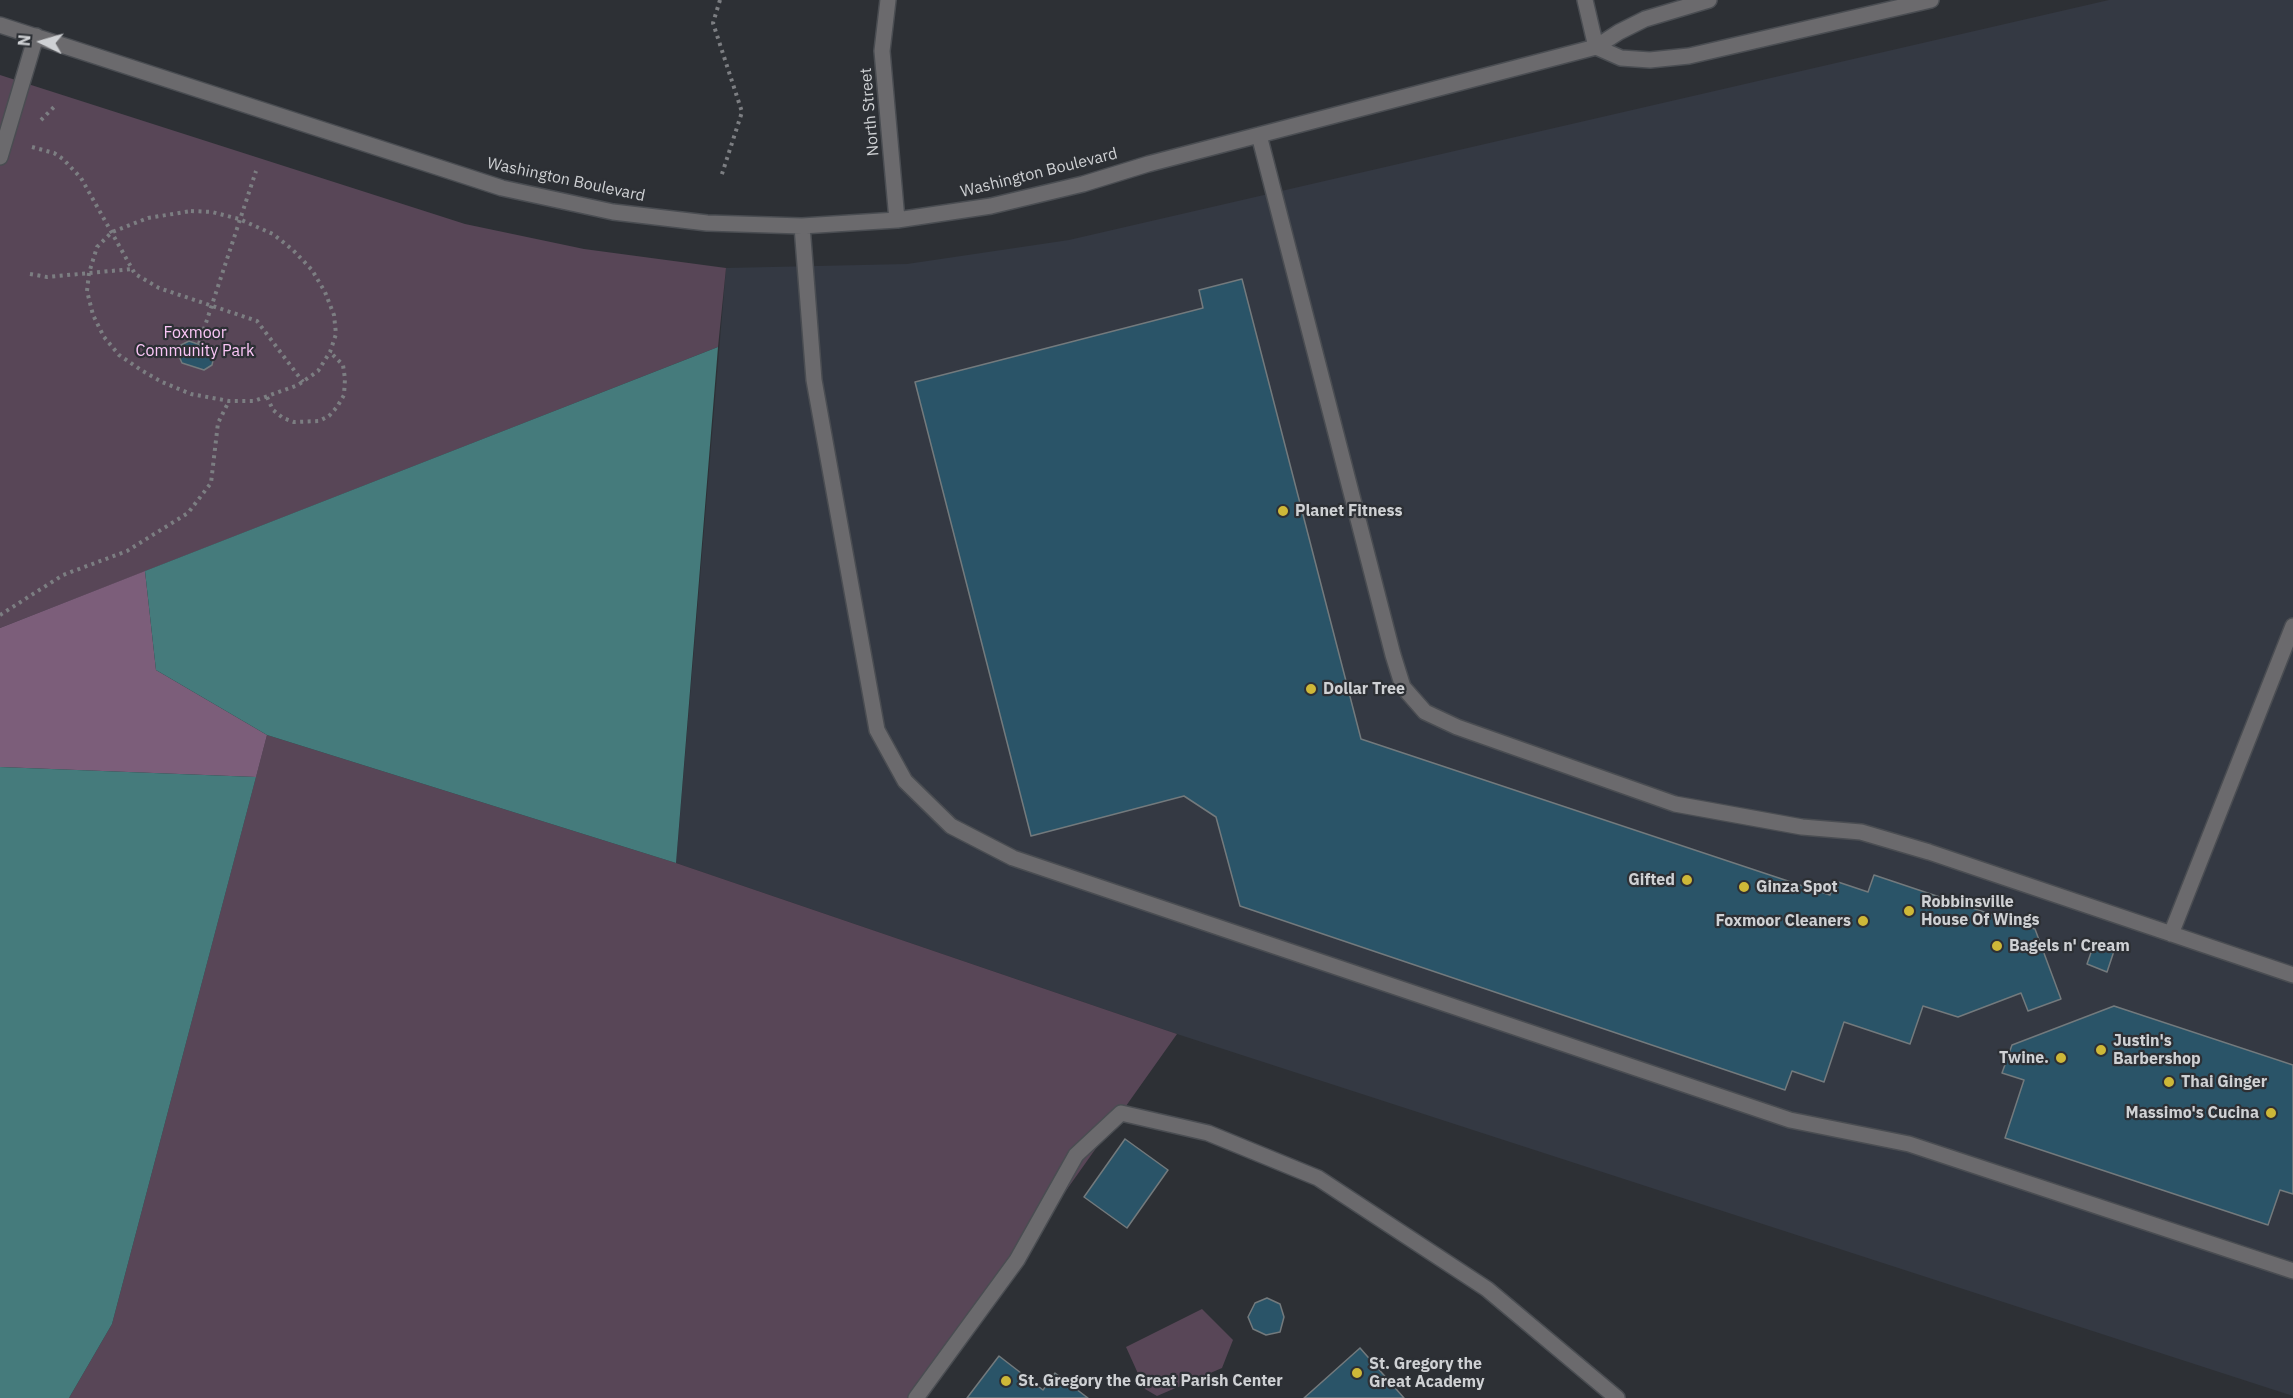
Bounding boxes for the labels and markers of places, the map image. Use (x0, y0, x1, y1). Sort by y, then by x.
place label: Planet Fitness (1295, 501, 1402, 521)
marker: Planet Fitness (1276, 504, 1290, 518)
place label: Dollar Tree (1323, 679, 1405, 699)
marker: Dollar Tree (1304, 682, 1318, 696)
place label: Gifted (1628, 870, 1675, 890)
marker: Gifted (1680, 873, 1694, 887)
place label: Ginza Spot (1756, 877, 1838, 897)
marker: Ginza Spot (1737, 880, 1751, 894)
place label: Robbinsville House Of Wings (1921, 892, 2040, 930)
marker: Robbinsville House Of Wings (1902, 904, 1916, 918)
place label: Foxmoor Cleaners (1715, 911, 1851, 931)
marker: Foxmoor Cleaners (1856, 914, 1870, 928)
place label: Bagels n' Cream (2009, 936, 2130, 956)
marker: Bagels n' Cream (1990, 939, 2004, 953)
place label: Justin's Barbershop (2113, 1031, 2201, 1069)
marker: Justin's Barbershop (2094, 1043, 2108, 1057)
place label: Twine. (1999, 1048, 2049, 1068)
marker: Twine. (2054, 1051, 2068, 1065)
place label: Thai Ginger (2181, 1072, 2267, 1092)
marker: Thai Ginger (2162, 1075, 2176, 1089)
place label: Massimo's Cucina (2126, 1103, 2259, 1123)
marker: Massimo's Cucina (2264, 1106, 2278, 1120)
place label: St. Gregory the Great Academy (1369, 1354, 1485, 1392)
marker: St. Gregory the Great Academy (1350, 1366, 1364, 1380)
place label: St. Gregory the Great Parish Center (1018, 1371, 1283, 1391)
marker: St. Gregory the Great Parish Center (999, 1374, 1013, 1388)

